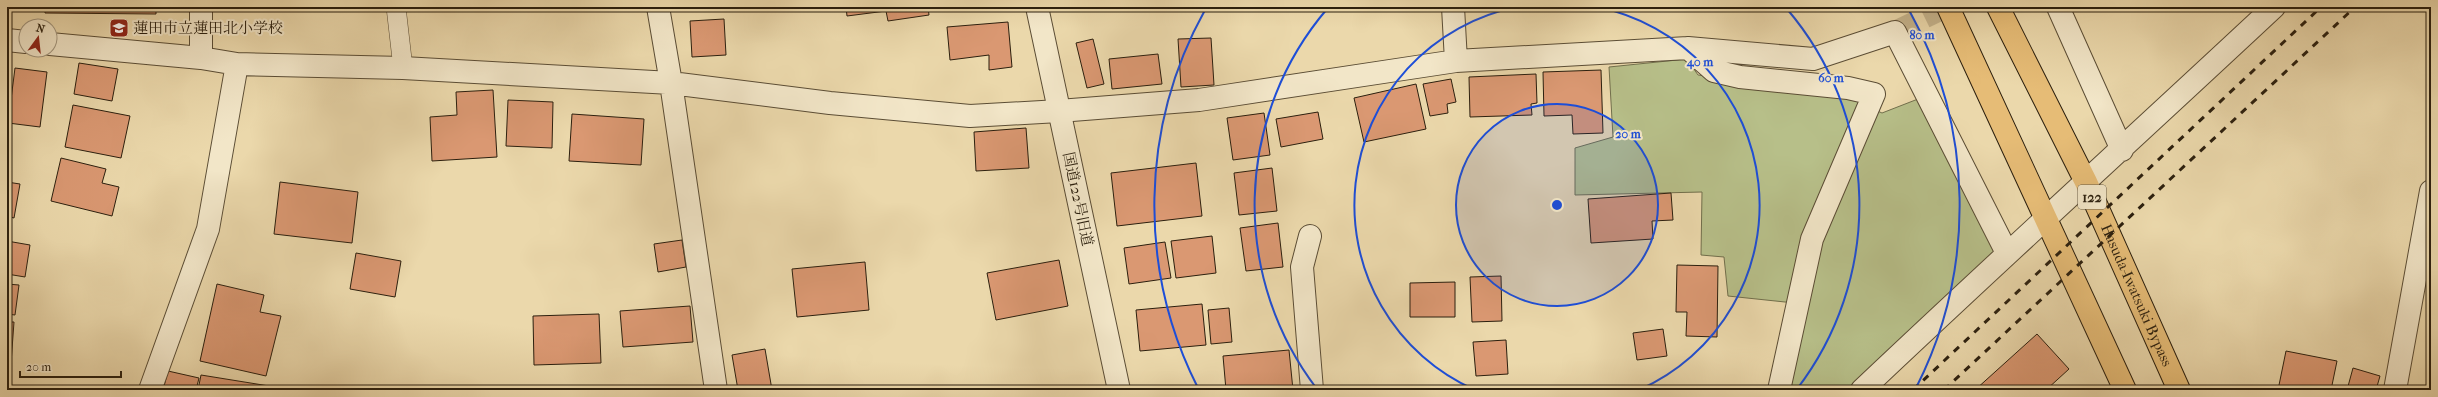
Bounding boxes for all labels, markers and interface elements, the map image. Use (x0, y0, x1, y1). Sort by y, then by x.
school or university icon: 蓮田市立蓮田北小学校 (108, 17, 130, 39)
north arrow (18, 18, 58, 58)
place label: 蓮田市立蓮田北小学校 (133, 19, 283, 37)
text: N (35, 21, 47, 36)
text: 80 m (1909, 28, 1936, 42)
text: 40 m (1686, 55, 1714, 70)
text: 60 m (1818, 71, 1845, 85)
text: 20 m (1615, 127, 1642, 141)
street label: 国道122号旧道 (1059, 150, 1097, 248)
road number: 122 (2078, 185, 2106, 209)
centre of rings (1550, 198, 1564, 212)
street label: Hasuda-Iwatsuki Bypass (2097, 221, 2176, 370)
scale bar (20, 353, 121, 379)
text: 20 m (26, 360, 51, 374)

